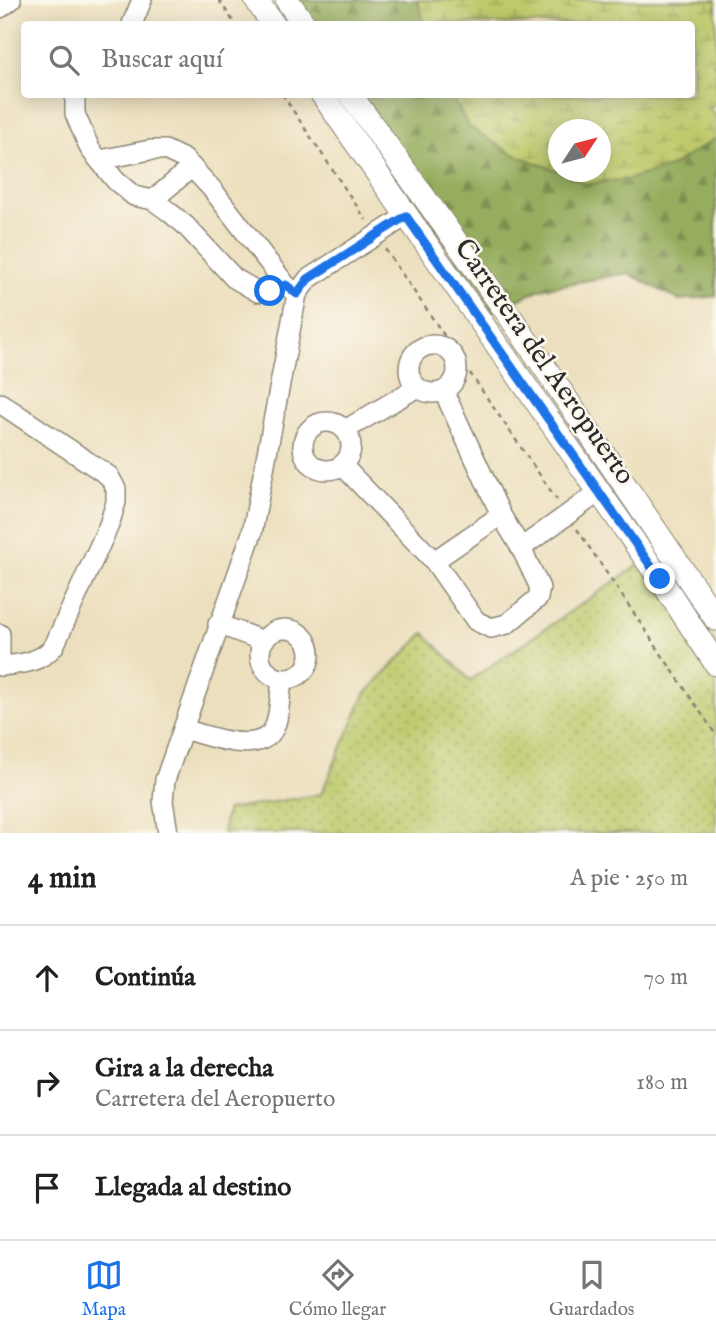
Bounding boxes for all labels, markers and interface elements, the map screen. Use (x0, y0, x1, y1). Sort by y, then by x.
search box (21, 21, 695, 98)
icon: search (45, 41, 83, 79)
text: Buscar aquí (101, 43, 223, 76)
north arrow (548, 119, 611, 182)
street label: Carretera del Aeropuerto (446, 232, 642, 492)
route start (254, 275, 285, 306)
route end (644, 563, 675, 594)
text: 4 min (28, 860, 96, 898)
text: A pie · 250 m (570, 864, 688, 893)
icon: ahead (28, 959, 66, 997)
text: Continúa (95, 961, 196, 994)
text: 70 m (643, 963, 688, 992)
text: Gira a la derecha (95, 1052, 274, 1085)
icon: right (28, 1064, 66, 1102)
text: 180 m (636, 1068, 688, 1097)
text: Carretera del Aeropuerto (95, 1085, 335, 1114)
icon: arrive (28, 1169, 66, 1207)
text: Llegada al destino (95, 1171, 291, 1204)
tab: Mapa (81, 1256, 126, 1322)
tab: Cómo llegar (289, 1256, 386, 1322)
tab: Guardados (549, 1256, 635, 1322)

